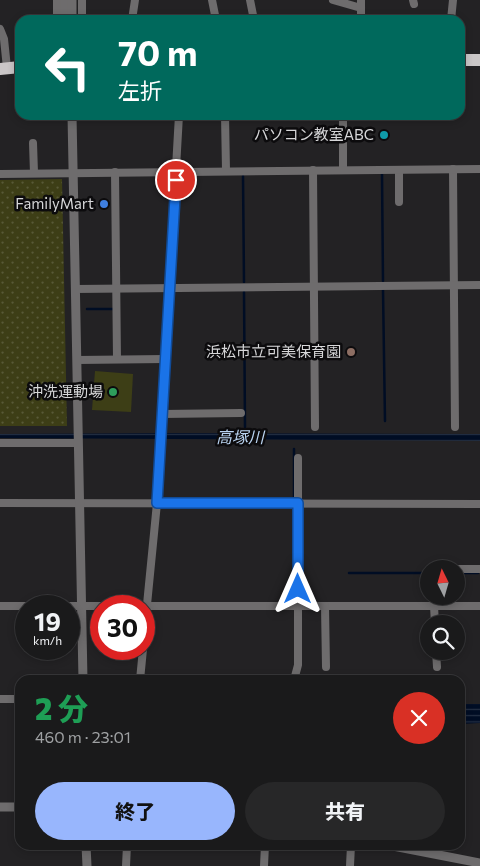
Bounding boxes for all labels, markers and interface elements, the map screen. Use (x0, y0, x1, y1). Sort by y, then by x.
text: 70 m (118, 30, 198, 73)
icon: left (35, 35, 100, 100)
text: 左折 (118, 77, 162, 104)
place label: パソコン教室ABC (254, 125, 374, 143)
marker: パソコン教室ABC (378, 129, 390, 141)
pin (155, 159, 197, 201)
icon: arrive (162, 166, 190, 194)
place label: FamilyMart (15, 194, 94, 212)
marker: FamilyMart (98, 198, 110, 210)
place label: 浜松市立可美保育園 (206, 342, 341, 360)
marker: 浜松市立可美保育園 (345, 346, 357, 358)
place label: 沖洗運動場 (28, 382, 103, 400)
marker: 沖洗運動場 (107, 386, 119, 398)
water label: 高塚川 (216, 427, 266, 446)
north arrow (420, 560, 465, 605)
map controls (420, 560, 465, 660)
position arrow (271, 562, 323, 614)
speed limit sign: 30 (90, 595, 155, 660)
text: 19 (34, 606, 61, 636)
button: search (420, 615, 465, 660)
text: km/h (33, 633, 62, 647)
text: 2 分 (35, 689, 88, 726)
button: close (393, 692, 445, 744)
text: 460 m · 23:01 (35, 727, 131, 746)
button: 終了 (35, 782, 235, 840)
button: 共有 (245, 782, 445, 840)

